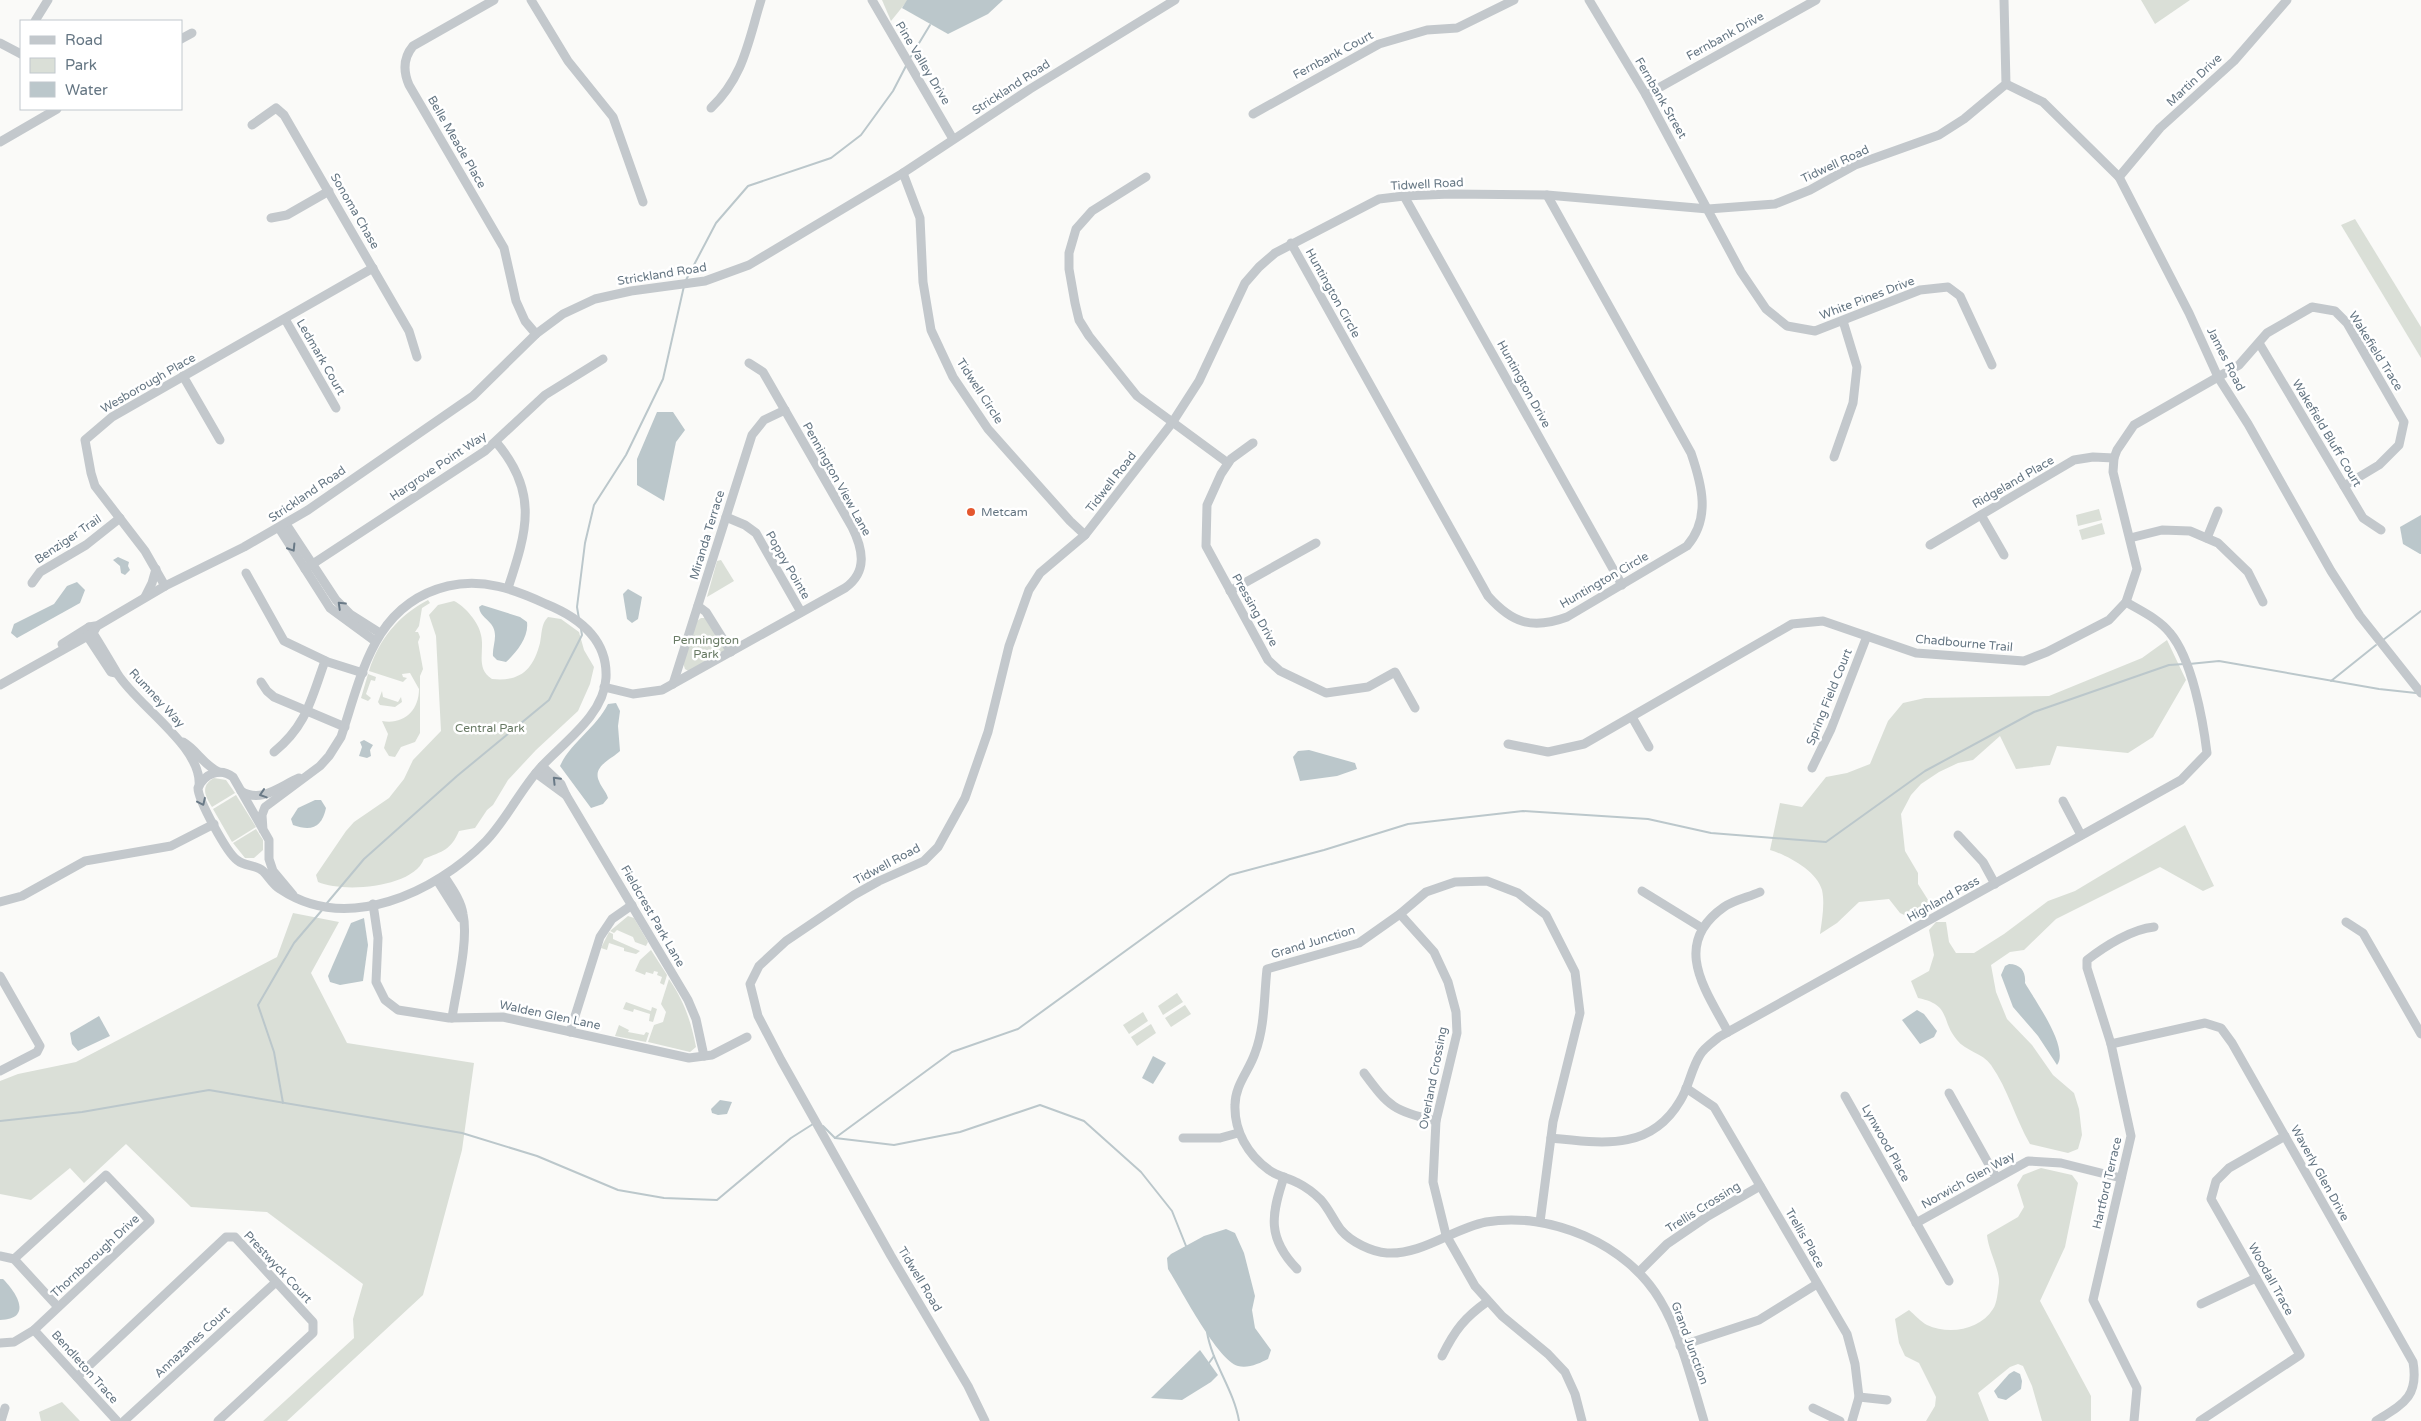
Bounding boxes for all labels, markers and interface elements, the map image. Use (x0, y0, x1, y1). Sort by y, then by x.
street label: Fernbank Drive (1684, 9, 1766, 63)
street label: Pine Valley Drive (893, 19, 953, 107)
legend (20, 20, 182, 110)
street label: Fernbank Court (1291, 28, 1376, 82)
text: Road (65, 31, 103, 49)
street label: Martin Drive (2163, 51, 2225, 109)
street label: Fernbank Street (1632, 55, 1690, 141)
text: Park (65, 56, 97, 74)
street label: Strickland Road (969, 57, 1053, 117)
text: Water (65, 81, 108, 99)
street label: Belle Meade Place (425, 93, 489, 191)
street label: Tidwell Road (1799, 142, 1871, 186)
street label: Sonoma Chase (328, 171, 382, 252)
street label: Tidwell Road (1390, 175, 1464, 193)
street label: Huntington Circle (1303, 246, 1363, 340)
street label: Strickland Road (616, 260, 708, 288)
street label: White Pines Drive (1818, 273, 1917, 323)
street label: Wakefield Trace (2346, 309, 2406, 393)
street label: Ledmark Court (294, 317, 349, 398)
street label: James Road (2204, 325, 2248, 393)
street label: Huntington Drive (1494, 338, 1554, 430)
street label: Wesborough Place (98, 350, 198, 416)
street label: Tidwell Circle (954, 356, 1006, 426)
street label: Wakefield Bluff Court (2289, 377, 2365, 490)
street label: Pennington View Lane (800, 420, 874, 538)
street label: Hargrove Point Way (387, 428, 489, 504)
street label: Tidwell Road (1083, 449, 1139, 515)
street label: Ridgeland Place (1970, 453, 2057, 511)
street label: Strickland Road (266, 463, 348, 525)
street label: Miranda Terrace (687, 488, 727, 581)
place label: Metcam (981, 505, 1028, 519)
marker: Metcam (965, 506, 977, 518)
street label: Benziger Trail (32, 512, 104, 566)
street label: Poppy Pointe (763, 528, 813, 602)
one-way arrow (286, 543, 296, 552)
street label: Huntington Circle (1557, 549, 1651, 611)
street label: Pressing Drive (1229, 571, 1281, 649)
one-way arrow (337, 602, 346, 611)
street label: Chadbourne Trail (1915, 632, 2013, 654)
park label: Pennington Park (673, 633, 739, 661)
street label: Spring Field Court (1803, 646, 1855, 747)
street label: Rumney Way (126, 666, 188, 731)
park label: Central Park (455, 721, 525, 735)
one-way arrow (553, 776, 562, 785)
one-way arrow (259, 789, 267, 799)
one-way arrow (196, 797, 206, 806)
street label: Tidwell Road (851, 841, 923, 887)
street label: Fieldcrest Park Lane (618, 863, 688, 969)
street label: Highland Pass (1904, 873, 1982, 925)
street label: Grand Junction (1269, 923, 1357, 961)
street label: Walden Glen Lane (498, 997, 602, 1033)
street label: Overland Crossing (1416, 1025, 1450, 1131)
street label: Lynwood Place (1859, 1102, 1913, 1184)
street label: Waverly Glen Drive (2288, 1123, 2352, 1224)
street label: Hartford Terrace (2090, 1135, 2124, 1230)
street label: Norwich Glen Way (1919, 1148, 2018, 1212)
street label: Trellis Crossing (1663, 1179, 1743, 1235)
street label: Trellis Place (1782, 1206, 1828, 1270)
street label: Thornborough Drive (48, 1211, 142, 1300)
street label: Prestwyck Court (241, 1228, 315, 1306)
street label: Woodall Trace (2245, 1240, 2297, 1318)
street label: Tidwell Road (895, 1244, 945, 1314)
street label: Grand Junction (1669, 1300, 1711, 1386)
street label: Annazanes Court (151, 1303, 233, 1380)
street label: Bendleton Trace (49, 1328, 121, 1406)

